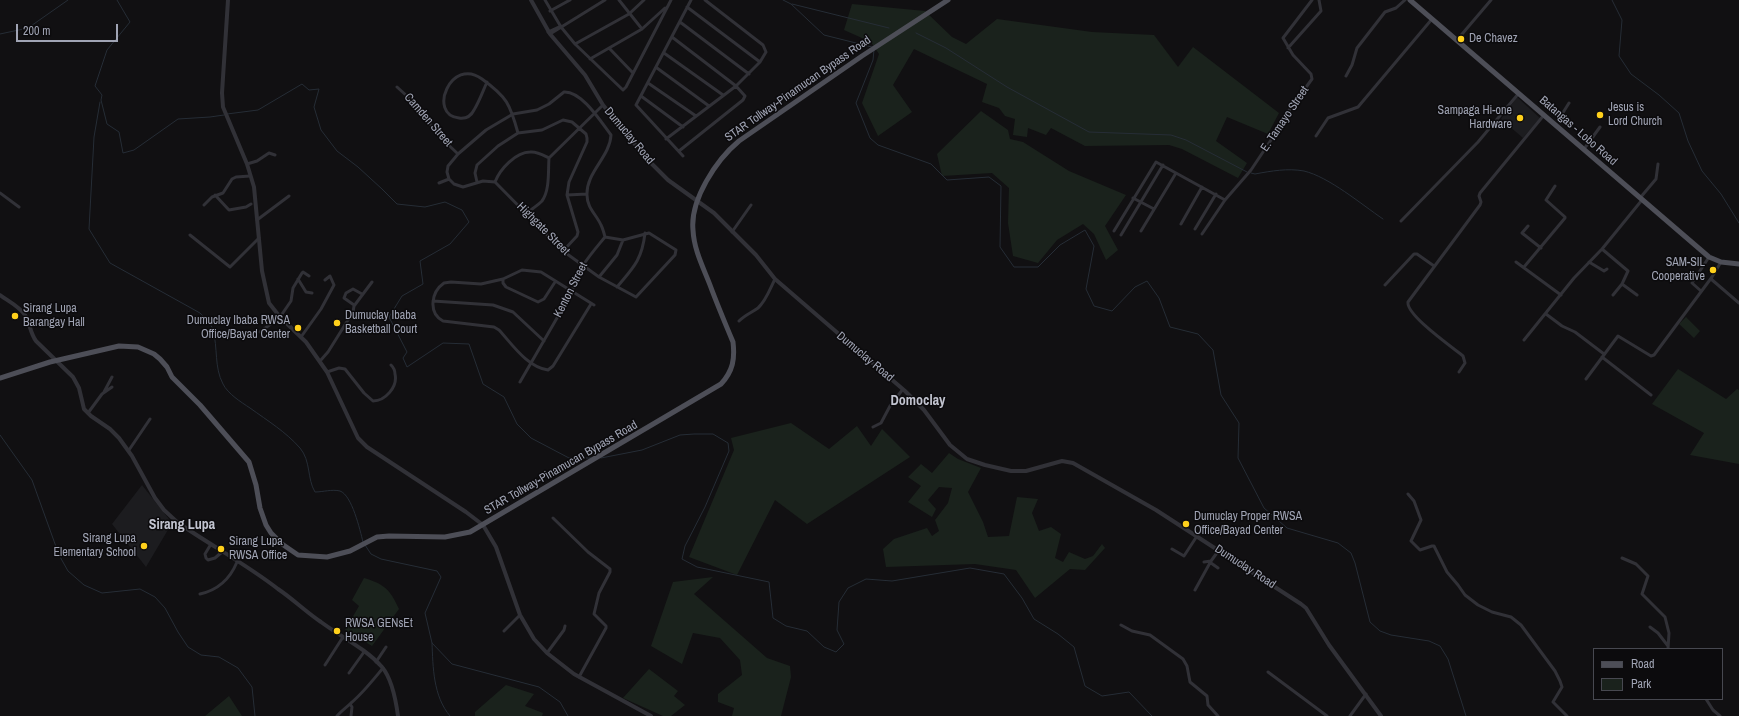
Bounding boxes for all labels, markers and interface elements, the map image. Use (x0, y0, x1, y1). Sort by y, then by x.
scale bar (18, 16, 120, 42)
text: 200 m (23, 23, 50, 39)
place label: De Chavez (1469, 32, 1518, 46)
street label: STAR Tollway-Pinamucan Bypass Road (722, 33, 874, 145)
marker: De Chavez (1456, 34, 1466, 44)
street label: E. Tamayo Street (1258, 84, 1312, 154)
street label: Camden Street (401, 90, 455, 150)
street label: Batangas - Lobo Road (1536, 93, 1620, 169)
place label: Jesus is Lord Church (1608, 101, 1662, 129)
place label: Sampaga Hi-one Hardware (1438, 104, 1512, 132)
street label: Dumuclay Road (601, 105, 657, 167)
marker: Jesus is Lord Church (1595, 110, 1605, 120)
marker: Sampaga Hi-one Hardware (1515, 113, 1525, 123)
street label: Highgate Street (514, 200, 572, 258)
place label: SAM-SIL Cooperative (1651, 256, 1705, 284)
street label: Kenton Street (551, 260, 591, 320)
marker: SAM-SIL Cooperative (1708, 265, 1718, 275)
place label: Sirang Lupa Barangay Hall (23, 302, 85, 330)
place label: Dumuclay Ibaba Basketball Court (345, 309, 417, 337)
marker: Sirang Lupa Barangay Hall (10, 311, 20, 321)
place label: Dumuclay Ibaba RWSA Office/Bayad Center (187, 314, 290, 342)
marker: Dumuclay Ibaba Basketball Court (332, 318, 342, 328)
marker: Dumuclay Ibaba RWSA Office/Bayad Center (293, 323, 303, 333)
street label: Dumuclay Road (834, 329, 896, 385)
district label: Domoclay (891, 393, 945, 409)
street label: STAR Tollway-Pinamucan Bypass Road (482, 418, 640, 518)
place label: Dumuclay Proper RWSA Office/Bayad Center (1194, 510, 1302, 538)
district label: Sirang Lupa (149, 517, 215, 533)
marker: Dumuclay Proper RWSA Office/Bayad Center (1181, 519, 1191, 529)
place label: Sirang Lupa Elementary School (53, 532, 136, 560)
place label: Sirang Lupa RWSA Office (229, 535, 287, 563)
marker: Sirang Lupa Elementary School (139, 541, 149, 551)
street label: Dumuclay Road (1212, 542, 1278, 592)
marker: Sirang Lupa RWSA Office (216, 544, 226, 554)
place label: RWSA GENsEt House (345, 617, 413, 645)
marker: RWSA GENsEt House (332, 626, 342, 636)
legend (1593, 648, 1723, 700)
text: Road (1631, 656, 1655, 672)
text: Park (1631, 676, 1651, 692)

